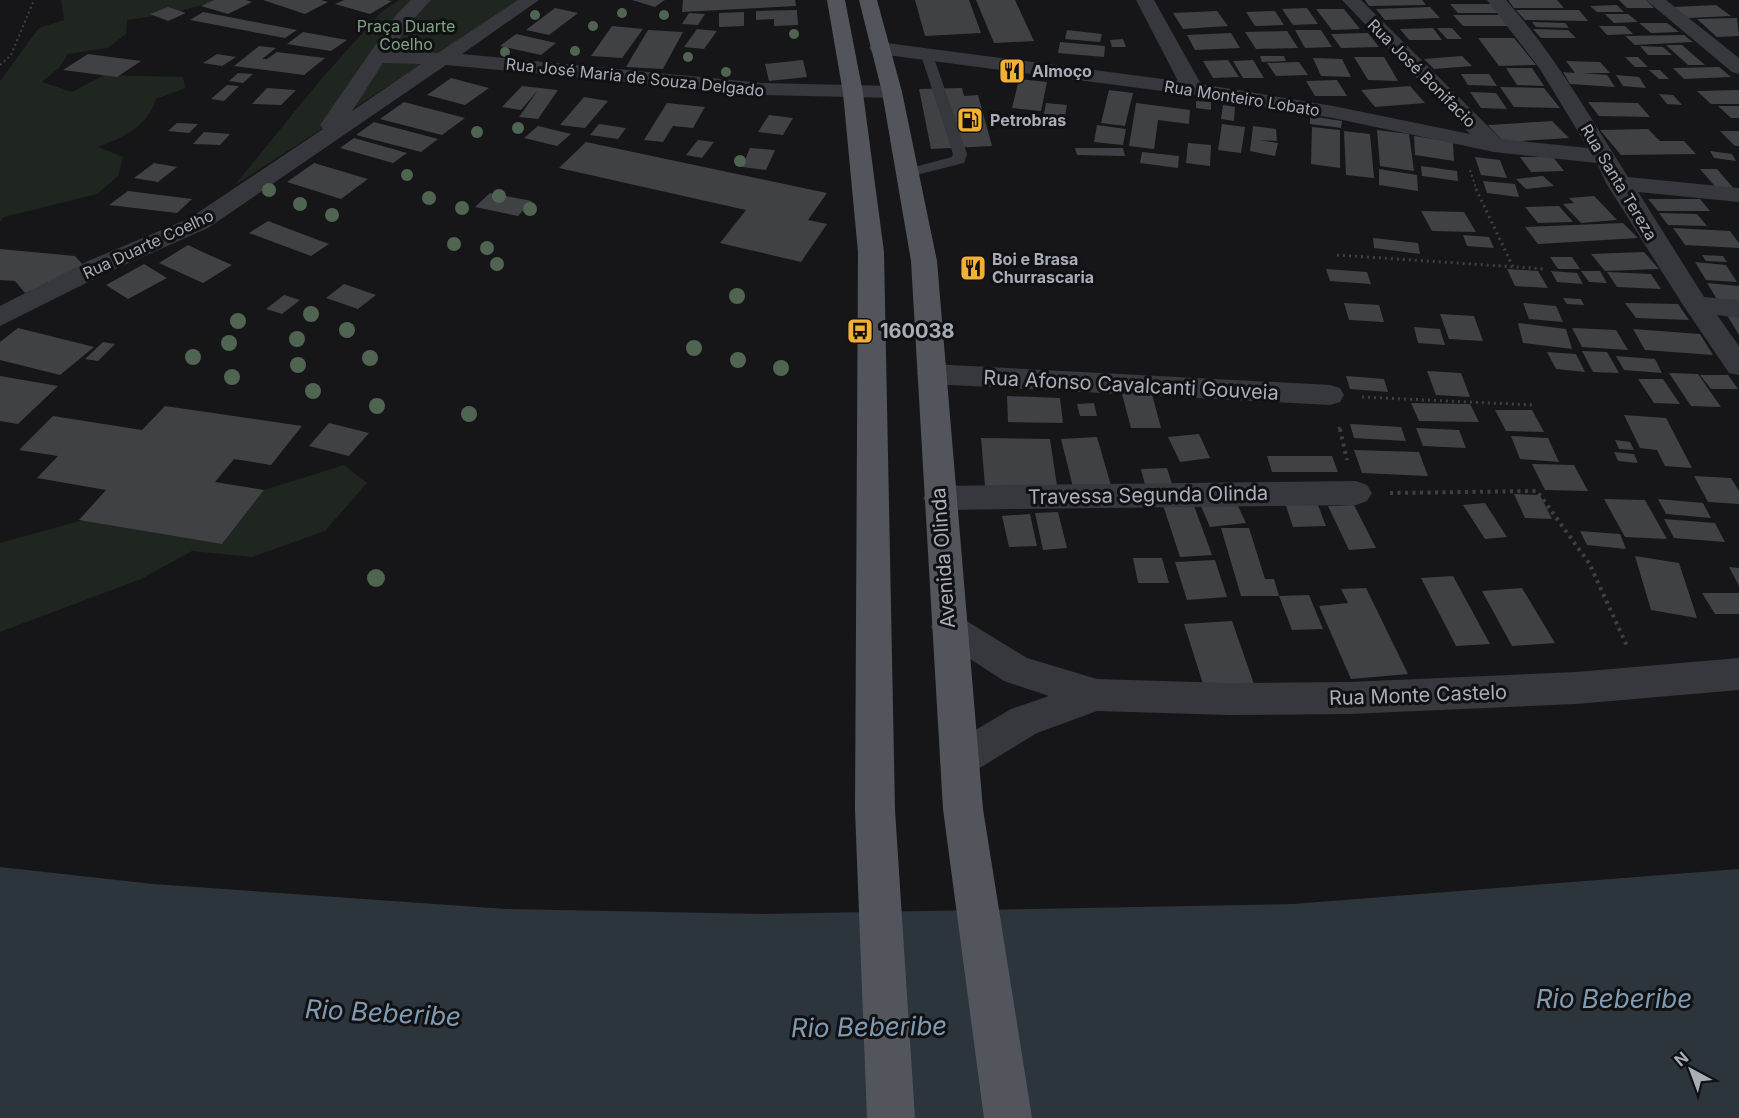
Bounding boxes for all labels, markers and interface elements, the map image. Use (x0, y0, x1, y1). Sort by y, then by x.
street label: Rua José Bonifacio (1364, 15, 1480, 131)
park label: Praça Duarte Coelho (357, 16, 455, 54)
street label: Rua José Maria de Souza Delgado (505, 53, 765, 101)
restaurant icon: Almoço (997, 56, 1027, 86)
place label: Almoço (1032, 61, 1092, 81)
street label: Rua Monteiro Lobato (1163, 76, 1321, 120)
fuel station icon: Petrobras (955, 105, 985, 135)
place label: Petrobras (990, 110, 1066, 130)
street label: Rua Santa Tereza (1576, 120, 1662, 244)
street label: Rua Duarte Coelho (79, 205, 217, 283)
place label: Boi e Brasa Churrascaria (992, 249, 1094, 287)
restaurant icon: Boi e Brasa Churrascaria (958, 253, 988, 283)
bus stop icon: 160038 (845, 316, 875, 346)
place label: 160038 (880, 319, 955, 343)
street label: Rua Afonso Cavalcanti Gouveia (983, 365, 1279, 405)
street label: Travessa Segunda Olinda (1028, 481, 1268, 509)
street label: Avenida Olinda (926, 487, 960, 629)
street label: Rua Monte Castelo (1328, 680, 1508, 710)
water label: Rio Beberibe (1536, 983, 1692, 1014)
water label: Rio Beberibe (304, 993, 462, 1032)
water label: Rio Beberibe (791, 1010, 947, 1043)
north arrow (1661, 1040, 1721, 1100)
text: N (1670, 1047, 1692, 1070)

